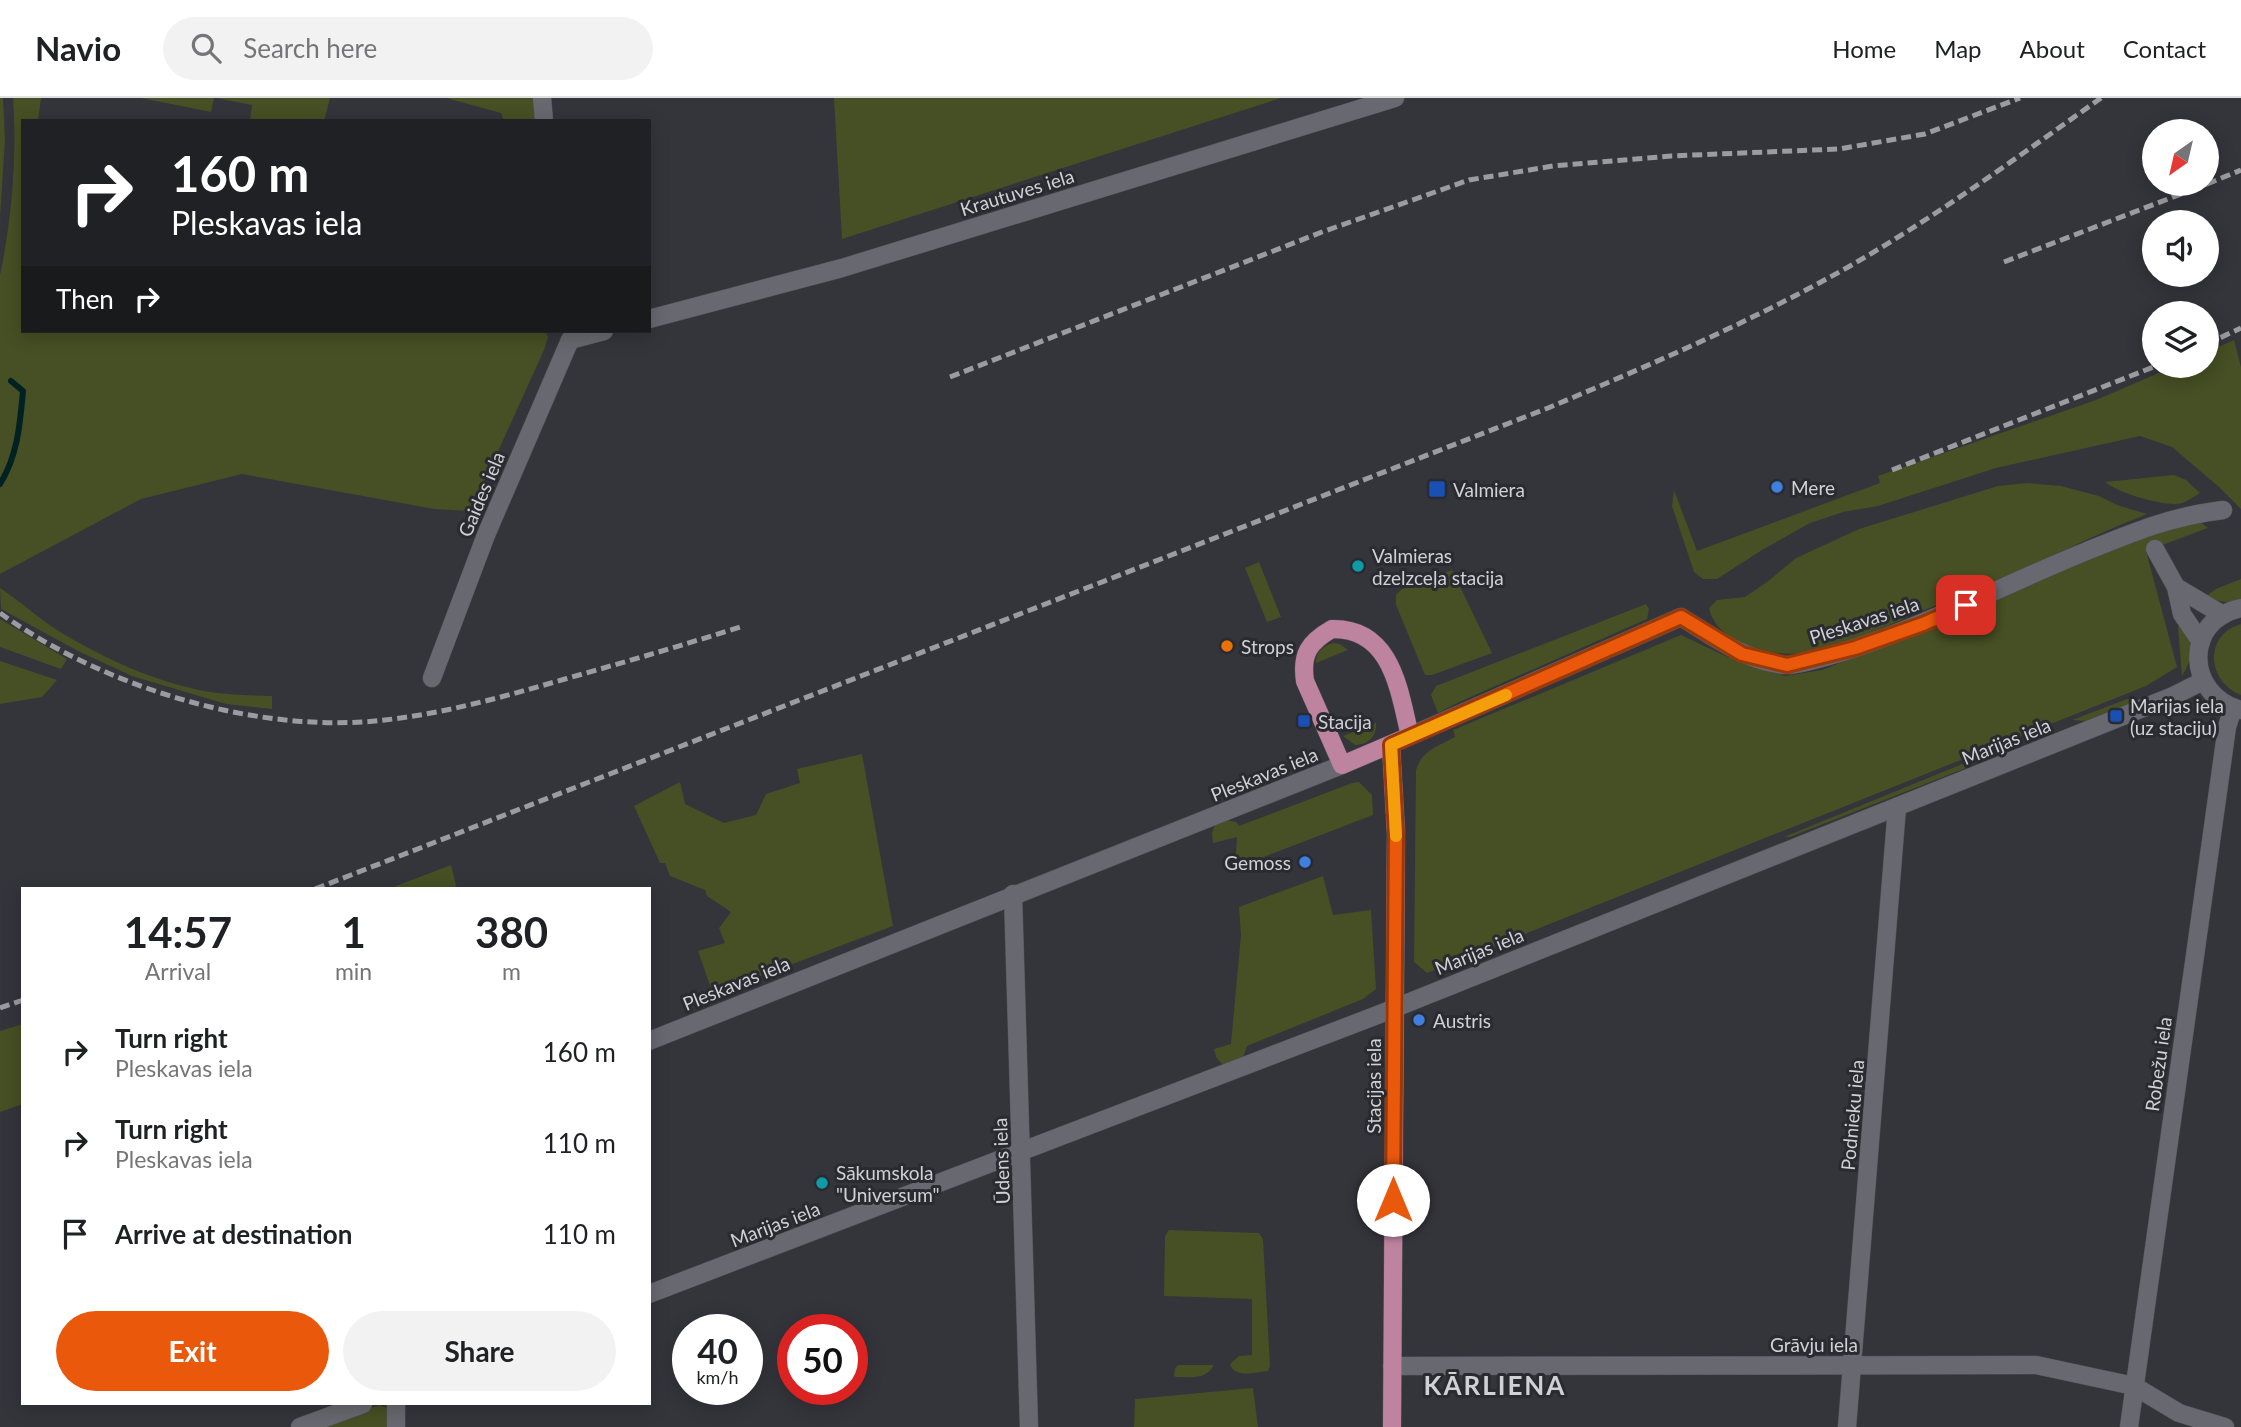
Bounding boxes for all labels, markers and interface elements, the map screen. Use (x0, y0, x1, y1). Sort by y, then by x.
search box (163, 17, 653, 80)
text: Navio (35, 28, 121, 68)
icon: search (187, 29, 225, 67)
text: Search here (243, 32, 377, 64)
text: Home (1832, 34, 1896, 63)
text: Map (1934, 34, 1982, 63)
text: About (2020, 34, 2085, 63)
text: Contact (2123, 34, 2206, 63)
north arrow (2142, 119, 2219, 196)
map controls (2142, 119, 2219, 378)
text: 160 m (171, 144, 309, 202)
icon: right (56, 147, 147, 238)
street label: Krautuves iela (957, 164, 1077, 220)
text: Pleskavas iela (171, 203, 362, 242)
button: sound (2142, 210, 2219, 287)
icon: right (128, 280, 166, 318)
text: Then (56, 283, 114, 315)
button: layers (2142, 301, 2219, 378)
street label: Gaides iela (453, 448, 509, 540)
place label: Mere (1791, 476, 1835, 499)
place label: Valmiera (1453, 478, 1525, 501)
marker: Valmiera (1427, 479, 1447, 499)
marker: Mere (1769, 479, 1785, 495)
place label: Valmieras dzelzceļa stacija (1372, 544, 1504, 589)
marker: Valmieras dzelzceļa stacija (1350, 558, 1366, 574)
pin (1936, 575, 1996, 635)
icon: arrive (1947, 586, 1985, 624)
street label: Pleskavas iela (1806, 592, 1922, 648)
place label: Strops (1241, 635, 1294, 658)
marker: Strops (1219, 638, 1235, 654)
place label: Marijas iela (uz staciju) (2130, 694, 2224, 739)
marker: Marijas iela (uz staciju) (2108, 708, 2124, 724)
place label: Stacija (1318, 710, 1372, 733)
marker: Stacija (1296, 713, 1312, 729)
street label: Marijas iela (1958, 713, 2054, 769)
street label: Pleskavas iela (1207, 742, 1321, 806)
place label: Gemoss (1224, 851, 1291, 874)
marker: Gemoss (1297, 854, 1313, 870)
text: 14:57 (124, 907, 232, 957)
text: 1 (341, 907, 366, 957)
text: 380 (475, 907, 548, 957)
street label: Marijas iela (1431, 923, 1527, 979)
street label: Pleskavas iela (679, 951, 793, 1015)
text: Arrival (145, 957, 211, 985)
text: min (335, 957, 372, 985)
text: m (502, 957, 521, 985)
place label: Austris (1433, 1009, 1491, 1032)
marker: Austris (1411, 1012, 1427, 1028)
street label: Robežu iela (2140, 1015, 2176, 1113)
text: Turn right (115, 1022, 228, 1054)
icon: right (56, 1033, 94, 1071)
text: 160 m (543, 1036, 616, 1068)
street label: Stacijas iela (1362, 1038, 1385, 1134)
text: Pleskavas iela (115, 1054, 253, 1082)
street label: Podnieku iela (1836, 1059, 1868, 1171)
text: Turn right (115, 1113, 228, 1145)
street label: Ūdens iela (988, 1117, 1014, 1205)
icon: right (56, 1124, 94, 1162)
text: 110 m (543, 1127, 616, 1159)
text: Pleskavas iela (115, 1145, 253, 1173)
place label: Sākumskola "Universum" (836, 1161, 940, 1206)
position arrow (1356, 1163, 1430, 1237)
marker: Sākumskola "Universum" (814, 1175, 830, 1191)
street label: Marijas iela (727, 1196, 823, 1252)
icon: arrive (56, 1215, 94, 1253)
text: Arrive at destination (115, 1218, 352, 1250)
text: 110 m (543, 1218, 616, 1250)
button: Exit (56, 1311, 329, 1391)
button: Share (343, 1311, 616, 1391)
speed limit sign: 50 (777, 1314, 868, 1405)
text: 40 (697, 1329, 738, 1371)
street label: Grāvju iela (1770, 1333, 1858, 1356)
text: km/h (696, 1366, 739, 1388)
district label: KĀRLIENA (1424, 1369, 1566, 1401)

